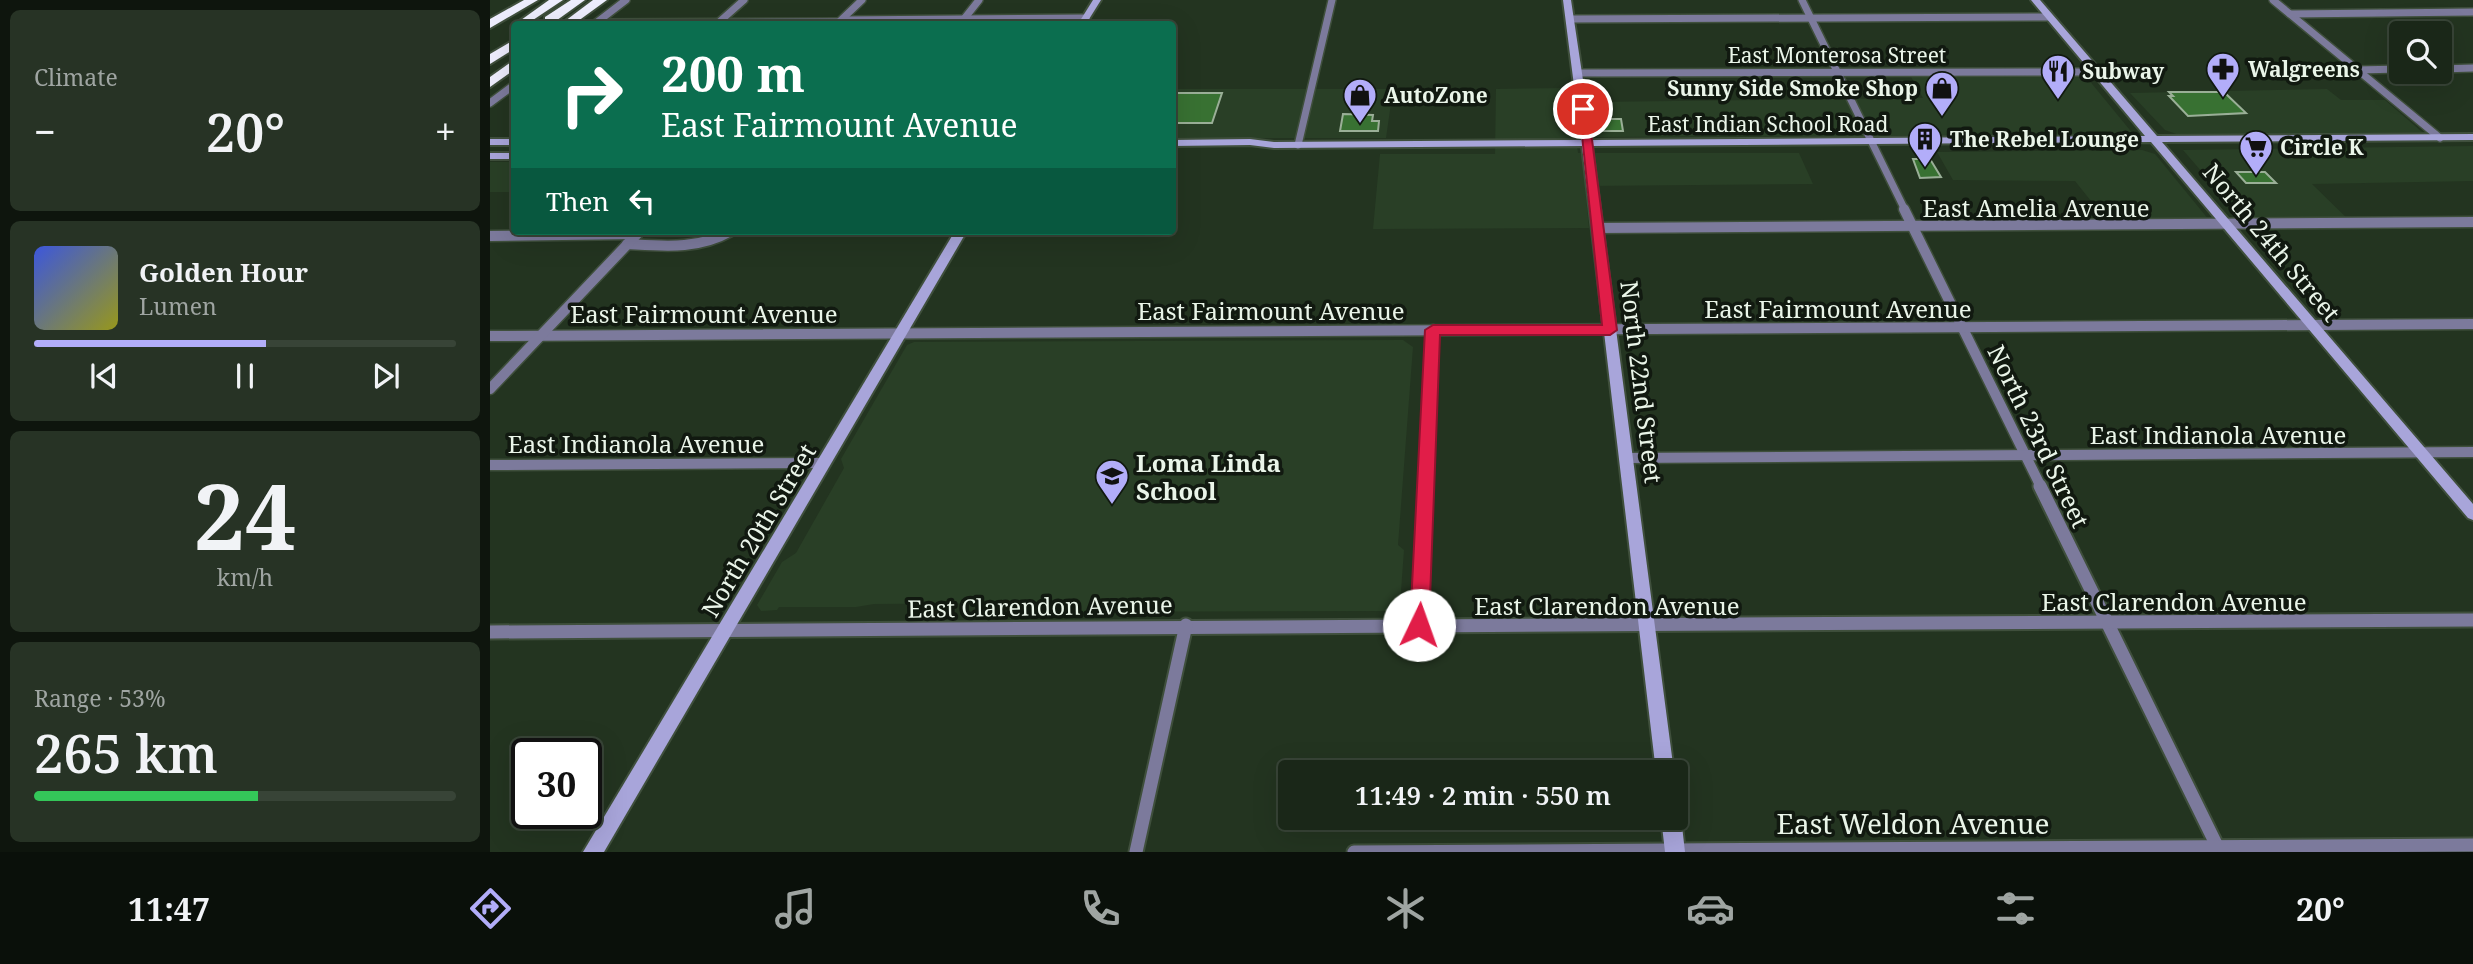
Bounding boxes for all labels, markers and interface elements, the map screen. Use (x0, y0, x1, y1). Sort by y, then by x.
map controls (2389, 21, 2452, 84)
button: search (2389, 21, 2452, 84)
text: 200 m (661, 40, 805, 106)
street label: East Monterosa Street (1728, 41, 1946, 69)
icon: right (546, 49, 637, 140)
pharmacy icon: Walgreens (2204, 50, 2242, 99)
restaurant icon: Subway (2039, 52, 2077, 101)
place label: Walgreens (2248, 55, 2360, 83)
place label: Subway (2082, 57, 2165, 85)
text: Climate (34, 61, 118, 93)
shop icon: Sunny Side Smoke Shop (1923, 69, 1961, 118)
place label: Sunny Side Smoke Shop (1667, 74, 1918, 102)
shop icon: AutoZone (1341, 76, 1379, 125)
pin (1553, 79, 1613, 139)
place label: AutoZone (1384, 81, 1488, 109)
icon: arrive (1564, 90, 1602, 128)
text: 20° (206, 96, 285, 167)
text: East Fairmount Avenue (661, 103, 1018, 146)
text: − (34, 105, 56, 157)
text: + (435, 105, 456, 157)
street label: East Indian School Road (1648, 110, 1889, 138)
building icon: The Rebel Lounge (1906, 120, 1944, 169)
place label: The Rebel Lounge (1950, 125, 2139, 153)
supermarket icon: Circle K (2237, 128, 2275, 177)
place label: Circle K (2280, 133, 2364, 161)
street label: North 24th Street (2196, 156, 2348, 328)
icon: left (623, 182, 661, 220)
text: Then (546, 183, 609, 219)
street label: East Amelia Avenue (1922, 191, 2150, 224)
text: Golden Hour (139, 254, 308, 290)
street label: North 22nd Street (1613, 279, 1671, 485)
text: Lumen (139, 290, 217, 322)
street label: East Fairmount Avenue (1704, 292, 1972, 325)
street label: East Fairmount Avenue (1137, 294, 1405, 327)
street label: East Fairmount Avenue (570, 297, 838, 330)
street label: North 23rd Street (1980, 339, 2098, 533)
icon: previous (85, 357, 123, 395)
icon: pause (226, 357, 264, 395)
icon: next (367, 357, 405, 395)
street label: East Indianola Avenue (2090, 418, 2346, 451)
street label: East Indianola Avenue (508, 427, 764, 460)
street label: North 20th Street (693, 437, 823, 623)
place label: Loma Linda School (1136, 446, 1281, 507)
text: 24 (194, 453, 296, 577)
school or university icon: Loma Linda School (1093, 457, 1131, 506)
text: km/h (217, 561, 273, 593)
street label: East Clarendon Avenue (2041, 585, 2307, 618)
street label: East Clarendon Avenue (907, 587, 1173, 625)
position arrow (1382, 588, 1456, 662)
street label: East Clarendon Avenue (1474, 589, 1740, 622)
text: Range · 53% (34, 682, 166, 714)
text: 265 km (34, 717, 218, 788)
speed limit sign: 30 (511, 738, 602, 829)
text: 11:49 · 2 min · 550 m (1355, 777, 1611, 813)
street label: East Weldon Avenue (1776, 804, 2050, 842)
icon: directions (466, 884, 515, 933)
icon: music (771, 884, 820, 933)
icon: phone (1076, 884, 1125, 933)
icon: climate (1381, 884, 1430, 933)
icon: car (1686, 884, 1735, 933)
icon: filters (1991, 884, 2040, 933)
text: 11:47 (128, 887, 210, 930)
text: 20° (2296, 887, 2345, 930)

